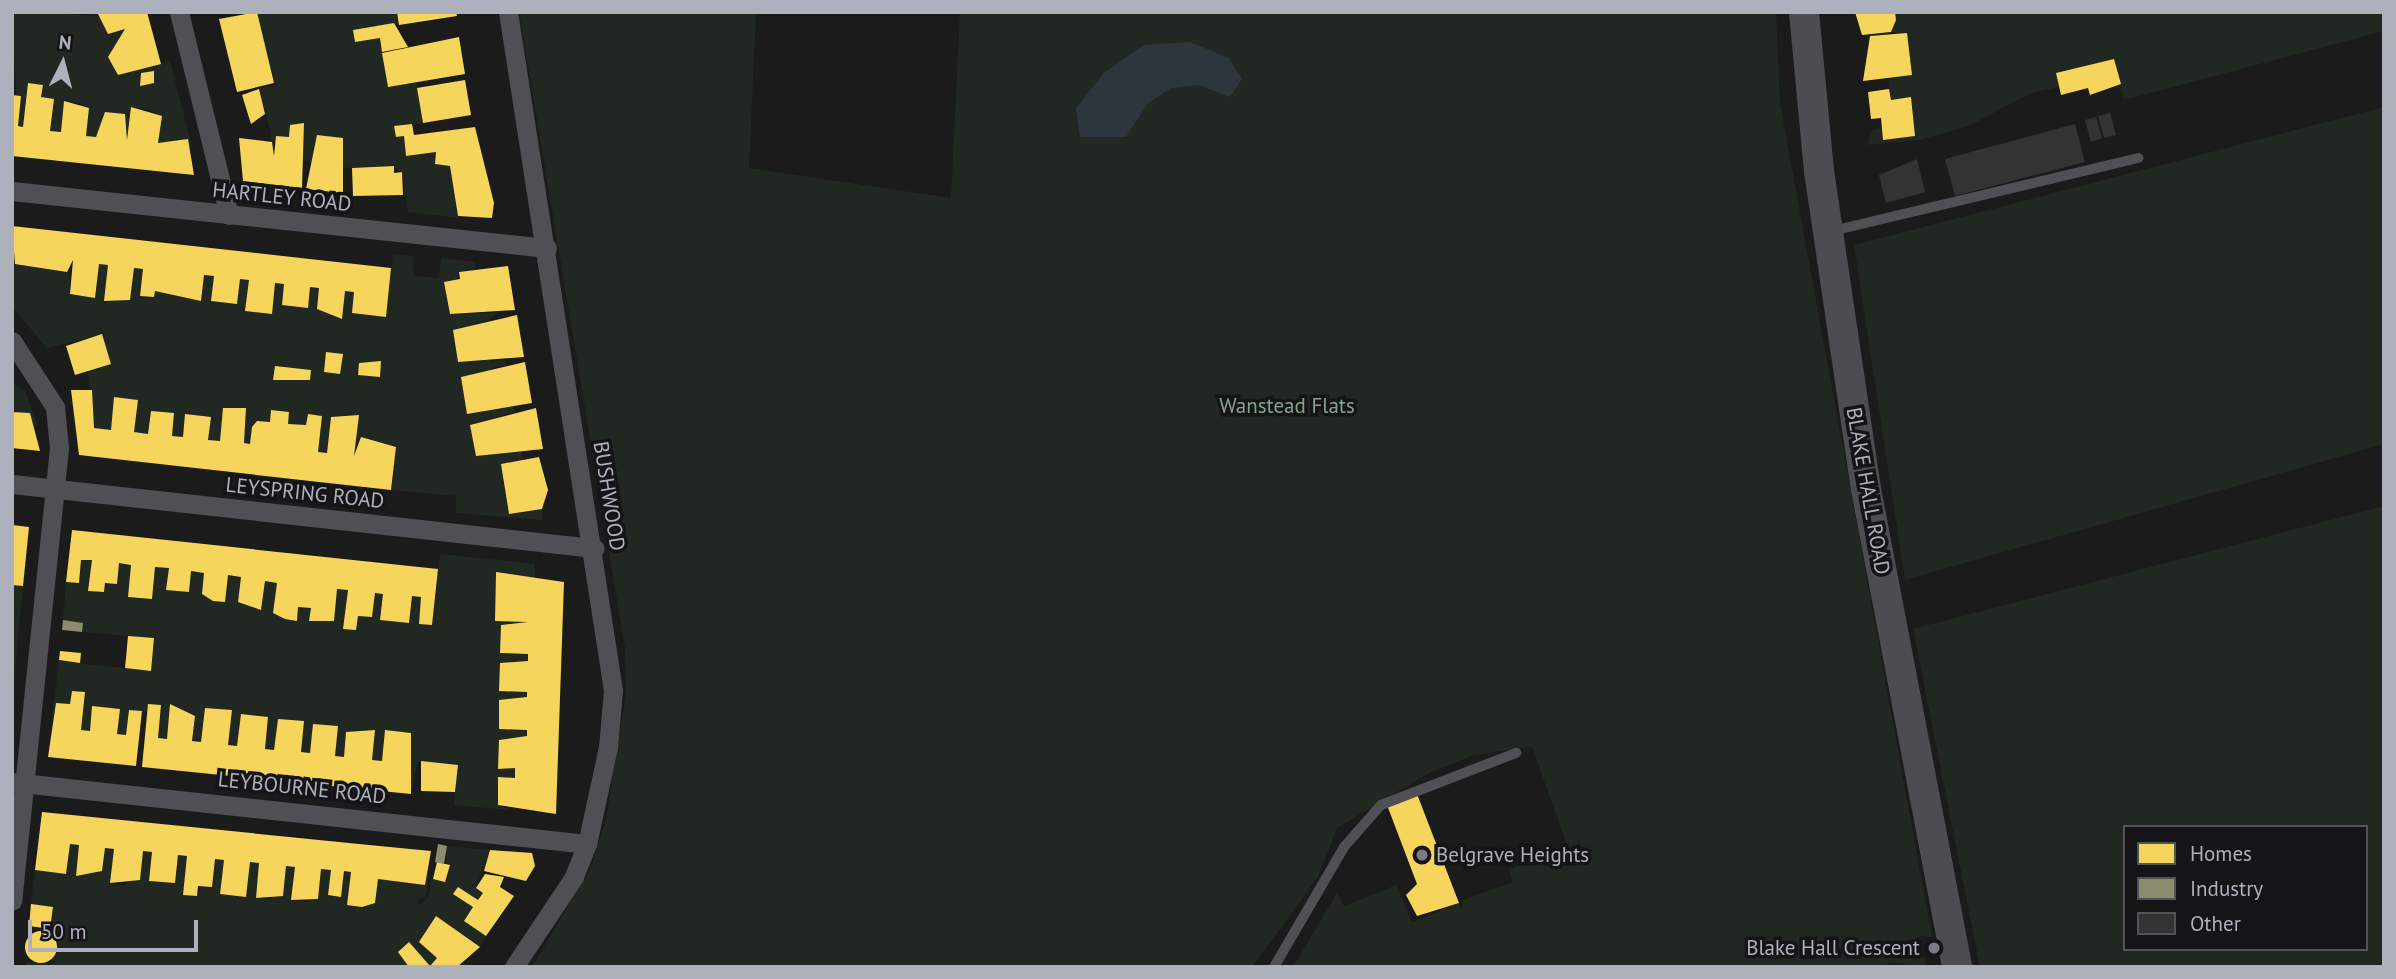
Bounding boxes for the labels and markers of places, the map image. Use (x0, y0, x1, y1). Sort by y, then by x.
place label: Belgrave Heights (1436, 842, 1589, 868)
marker: Belgrave Heights (1414, 847, 1430, 863)
place label: Blake Hall Crescent (1746, 935, 1920, 961)
marker: Blake Hall Crescent (1926, 940, 1942, 956)

